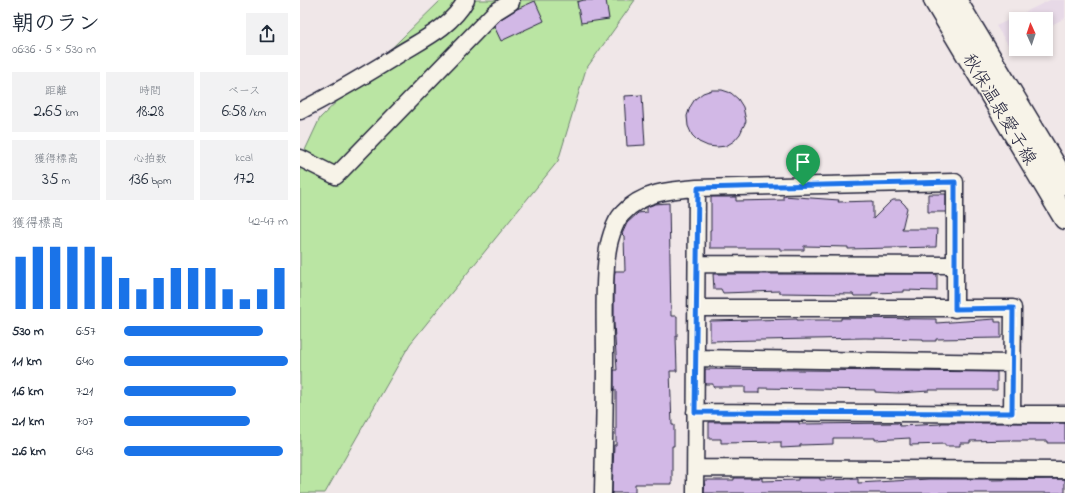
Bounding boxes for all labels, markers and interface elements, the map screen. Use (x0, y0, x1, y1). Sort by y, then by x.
text: 朝のラン (12, 9, 100, 41)
north arrow (1009, 12, 1053, 56)
map controls (1009, 12, 1053, 56)
button: share (246, 13, 288, 55)
text: 06:36 · 5 × 530 m (12, 40, 96, 59)
street label: 秋保温泉愛子線 (955, 49, 1042, 171)
text: 距離 (45, 83, 67, 99)
text: 時間 (139, 83, 161, 99)
text: ペース (228, 83, 260, 99)
text: 2.65 (33, 99, 63, 124)
text: 18:28 (136, 99, 164, 124)
text: 6:58 (222, 99, 247, 124)
text: km (63, 105, 79, 121)
text: /km (247, 105, 266, 121)
pin (786, 145, 820, 186)
text: kcal (235, 150, 253, 166)
text: 獲得標高 (34, 151, 78, 167)
text: 心拍数 (134, 151, 167, 167)
icon: arrive (792, 151, 814, 173)
text: 172 (234, 166, 254, 191)
text: 35 (42, 167, 59, 192)
text: 136 (129, 167, 148, 192)
text: m (59, 173, 70, 189)
text: bpm (148, 173, 172, 189)
text: 42–47 m (248, 212, 288, 231)
text: 獲得標高 (12, 214, 64, 233)
text: 530 m (12, 322, 44, 341)
text: 6:57 (76, 322, 96, 341)
text: 1.1 km (12, 352, 42, 371)
text: 6:40 (76, 352, 94, 371)
text: 1.6 km (12, 382, 44, 401)
text: 7:21 (76, 382, 93, 401)
text: 2.1 km (12, 412, 44, 431)
text: 7:07 (76, 412, 93, 431)
text: 2.6 km (12, 442, 46, 461)
text: 6:43 (76, 442, 94, 461)

